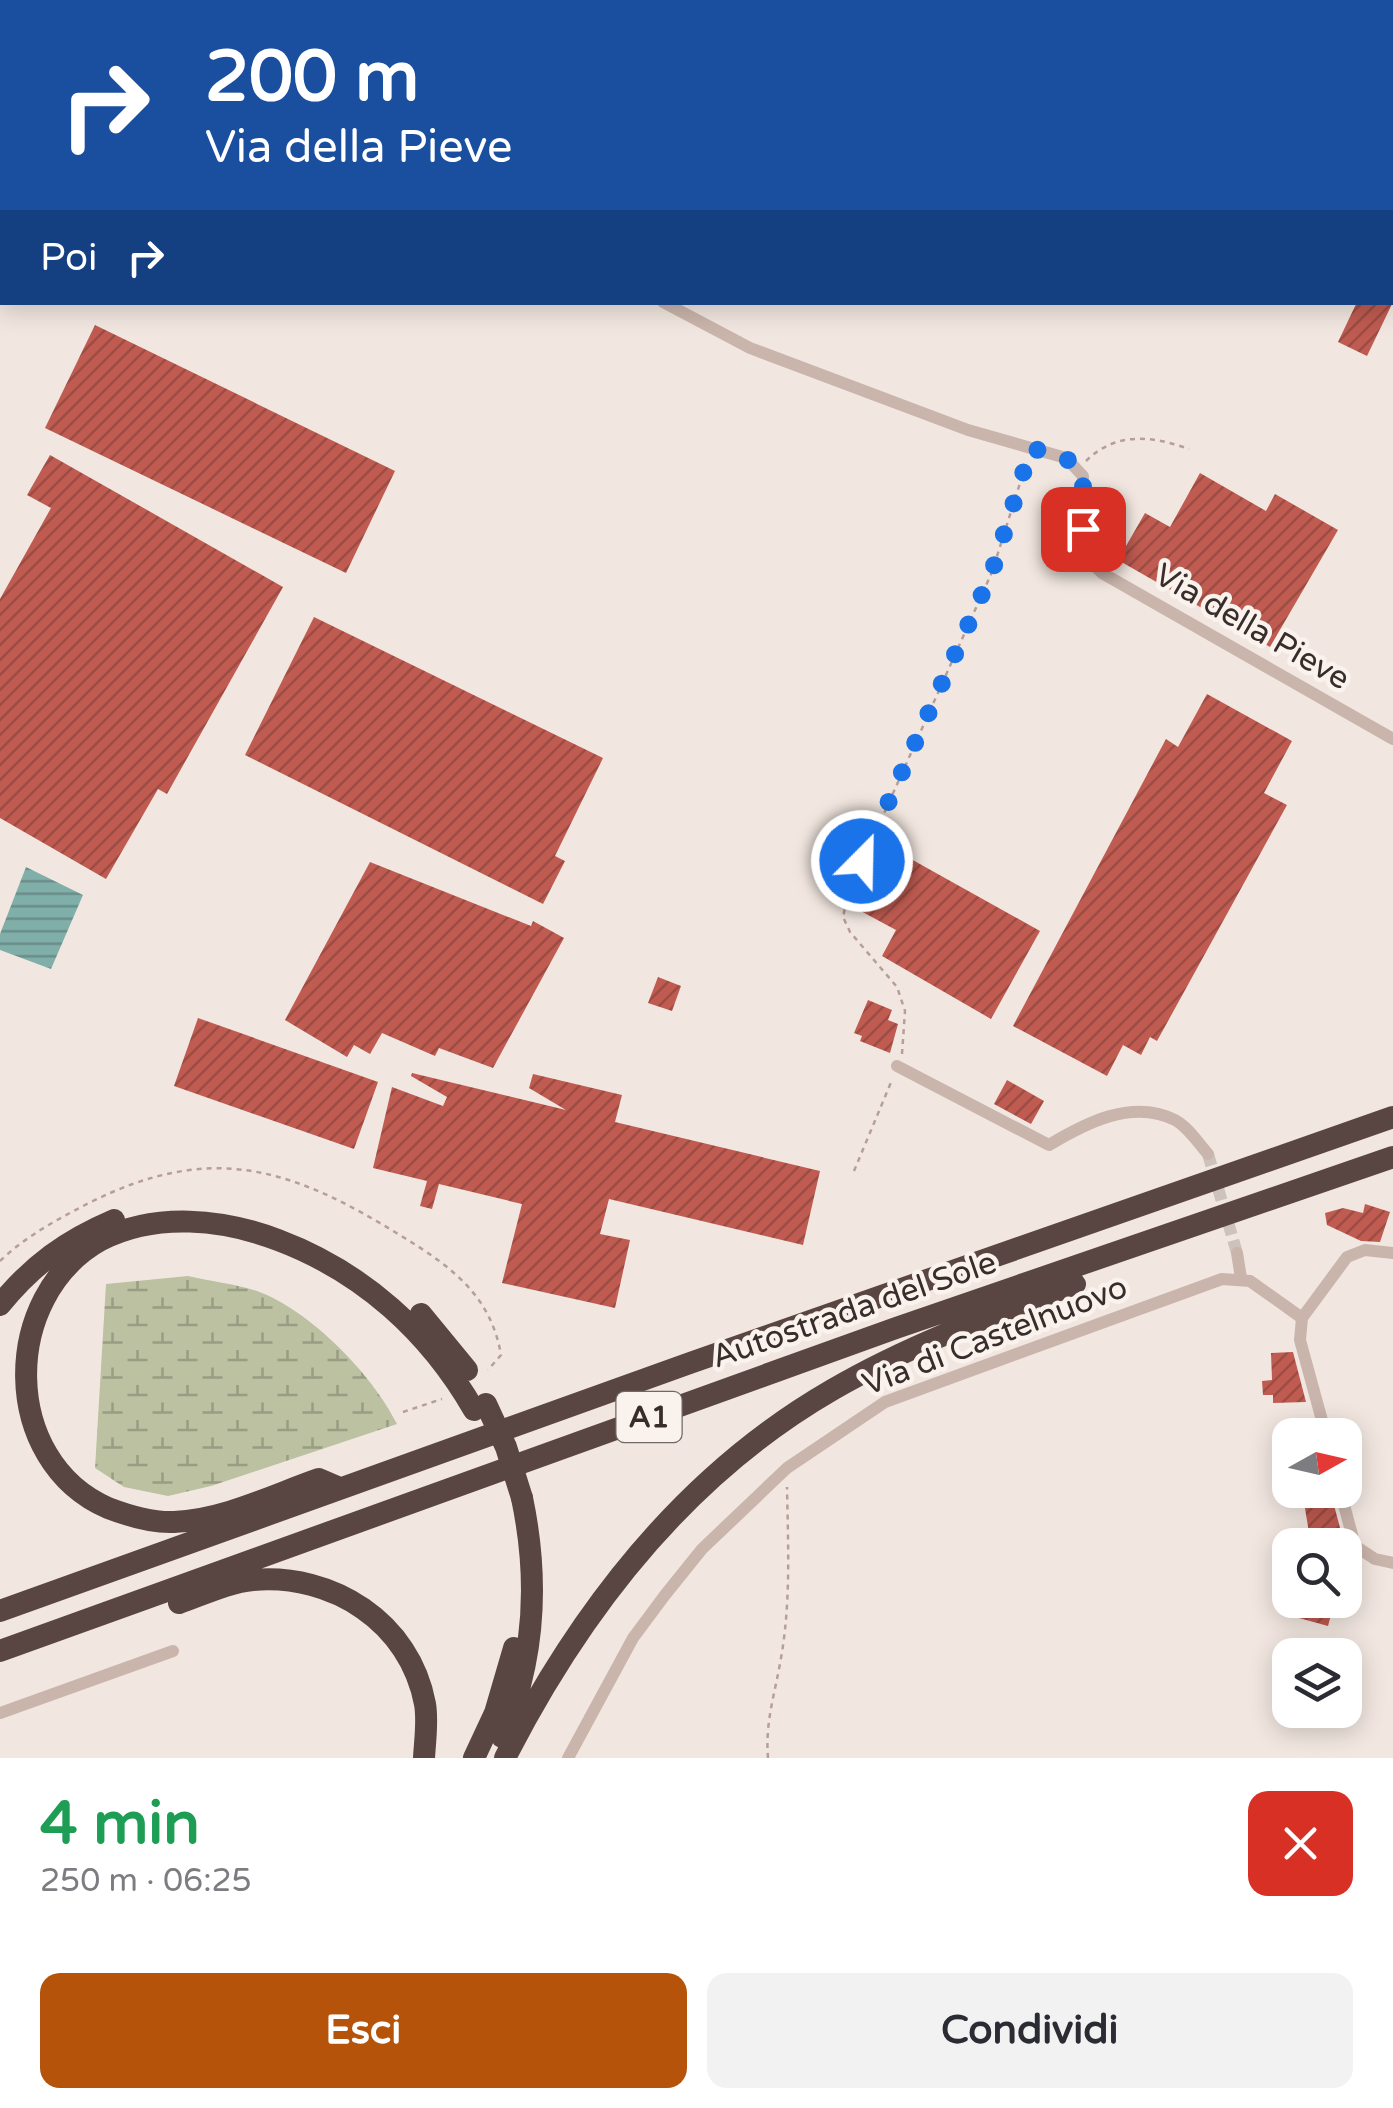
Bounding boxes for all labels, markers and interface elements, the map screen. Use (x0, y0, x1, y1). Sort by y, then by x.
text: 200 m (205, 36, 419, 120)
icon: right (40, 40, 170, 170)
text: Via della Pieve (205, 121, 513, 175)
icon: right (118, 230, 173, 285)
text: Poi (40, 235, 98, 281)
pin (1041, 487, 1126, 572)
icon: arrive (1056, 502, 1111, 557)
street label: Via della Pieve (1148, 556, 1356, 698)
position arrow (810, 809, 914, 913)
street label: Autostrada del Sole (707, 1243, 1001, 1377)
street label: Via di Castelnuovo (857, 1268, 1133, 1404)
road number: A1 (616, 1392, 682, 1442)
north arrow (1272, 1418, 1362, 1508)
map controls (1272, 1418, 1362, 1728)
button: search (1272, 1528, 1362, 1618)
button: layers (1272, 1638, 1362, 1728)
text: 4 min (40, 1788, 200, 1860)
button: close (1248, 1791, 1353, 1896)
text: 250 m · 06:25 (40, 1862, 252, 1900)
button: Esci (40, 1973, 687, 2088)
button: Condividi (707, 1973, 1353, 2088)

